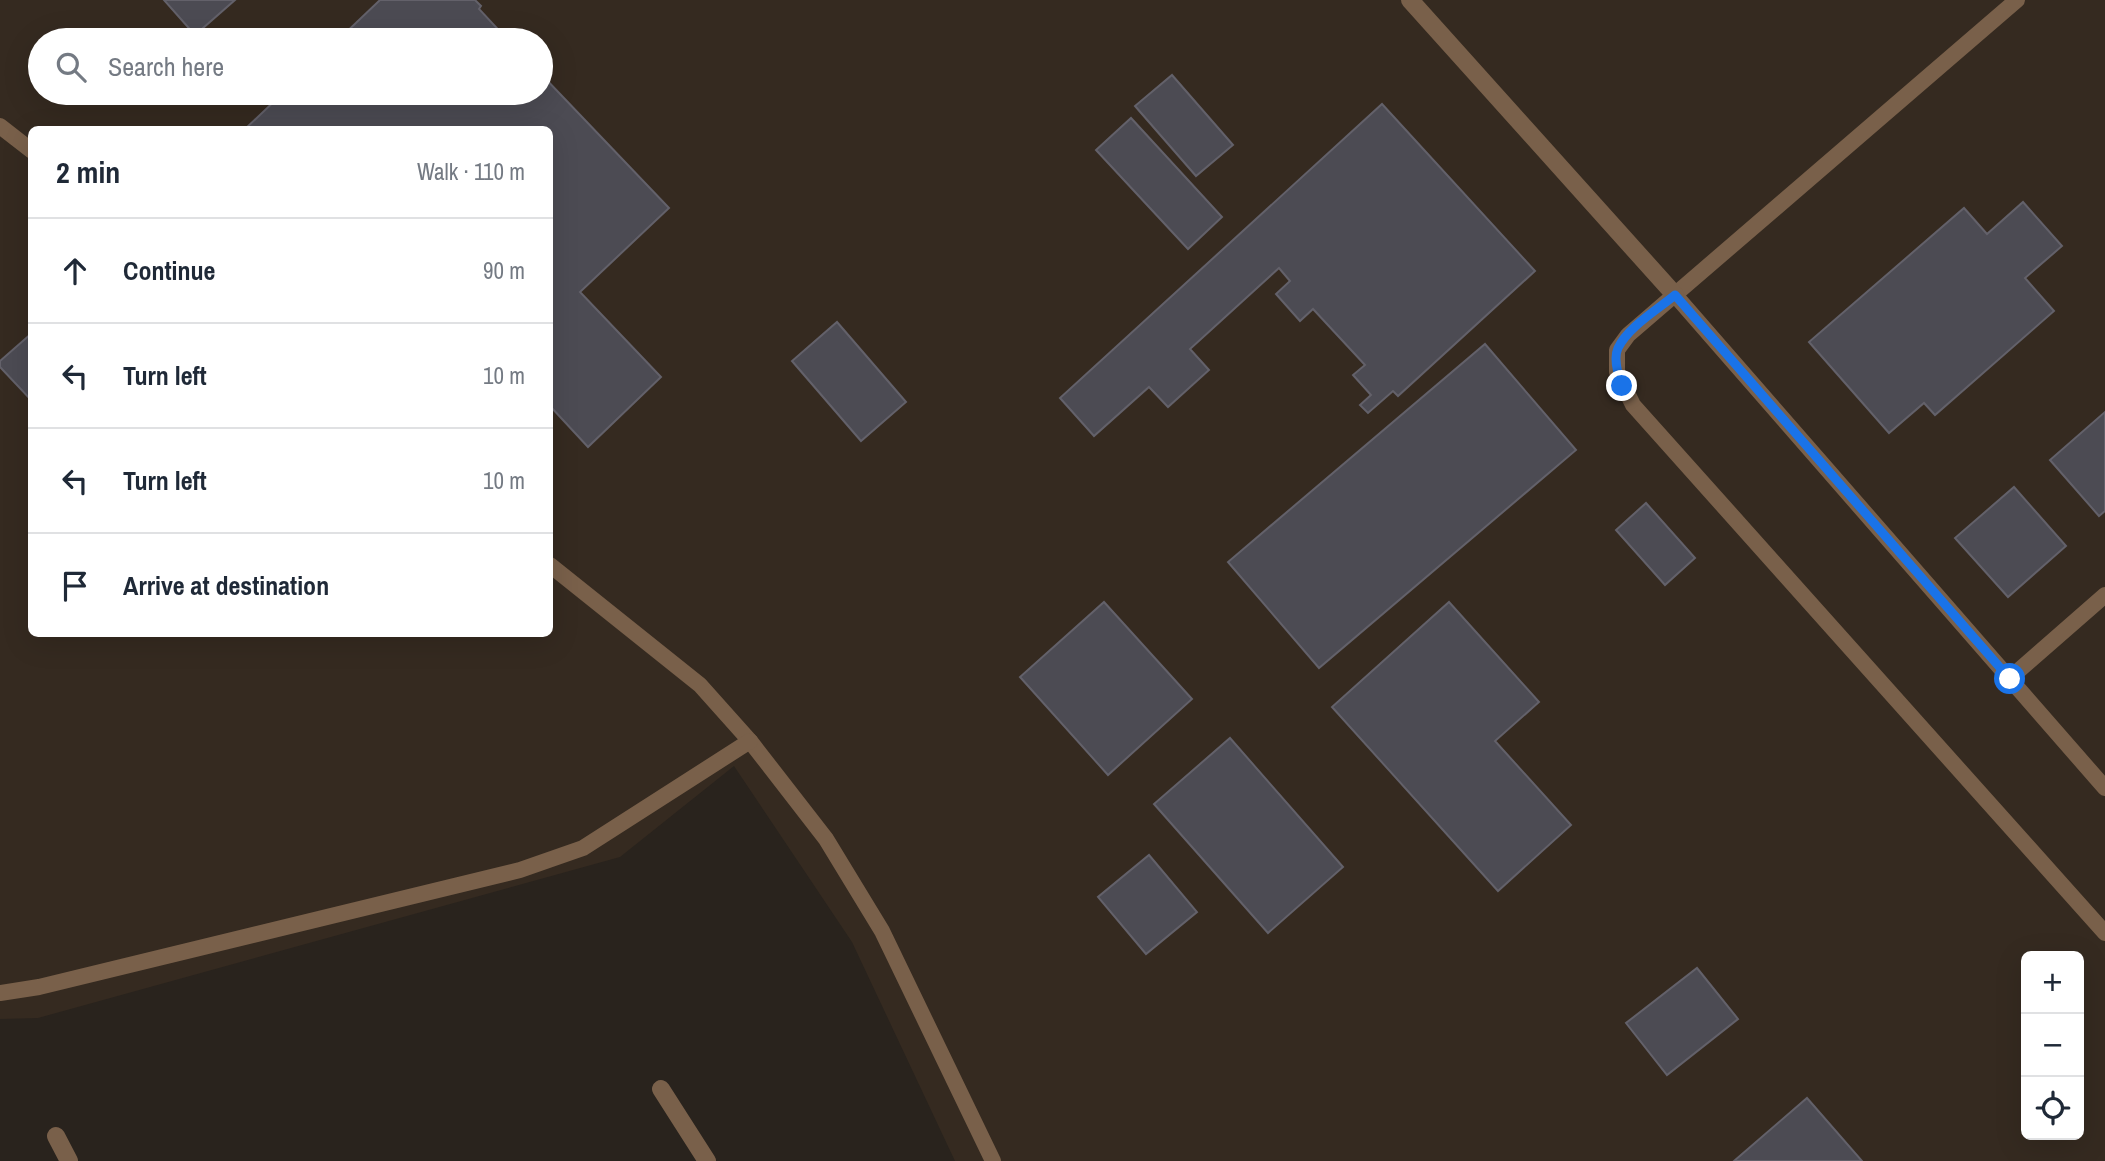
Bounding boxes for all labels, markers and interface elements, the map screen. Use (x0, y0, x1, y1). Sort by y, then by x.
search box (28, 28, 553, 105)
icon: search (52, 48, 90, 86)
text: Search here (108, 49, 224, 84)
text: 2 min (56, 152, 120, 192)
text: Walk · 110 m (417, 156, 525, 187)
icon: ahead (56, 252, 94, 290)
text: Continue (123, 253, 215, 288)
text: 90 m (483, 255, 525, 286)
icon: left (56, 357, 94, 395)
text: Turn left (123, 358, 207, 393)
text: 10 m (483, 360, 525, 391)
route end (1606, 370, 1637, 401)
icon: left (56, 462, 94, 500)
text: Turn left (123, 463, 207, 498)
text: 10 m (483, 465, 525, 496)
icon: arrive (56, 567, 94, 605)
text: Arrive at destination (123, 568, 329, 603)
route start (1994, 663, 2025, 694)
map controls (2021, 951, 2084, 1140)
button: + (2021, 951, 2084, 1014)
button: − (2021, 1014, 2084, 1077)
button: locate (2021, 1077, 2084, 1140)

